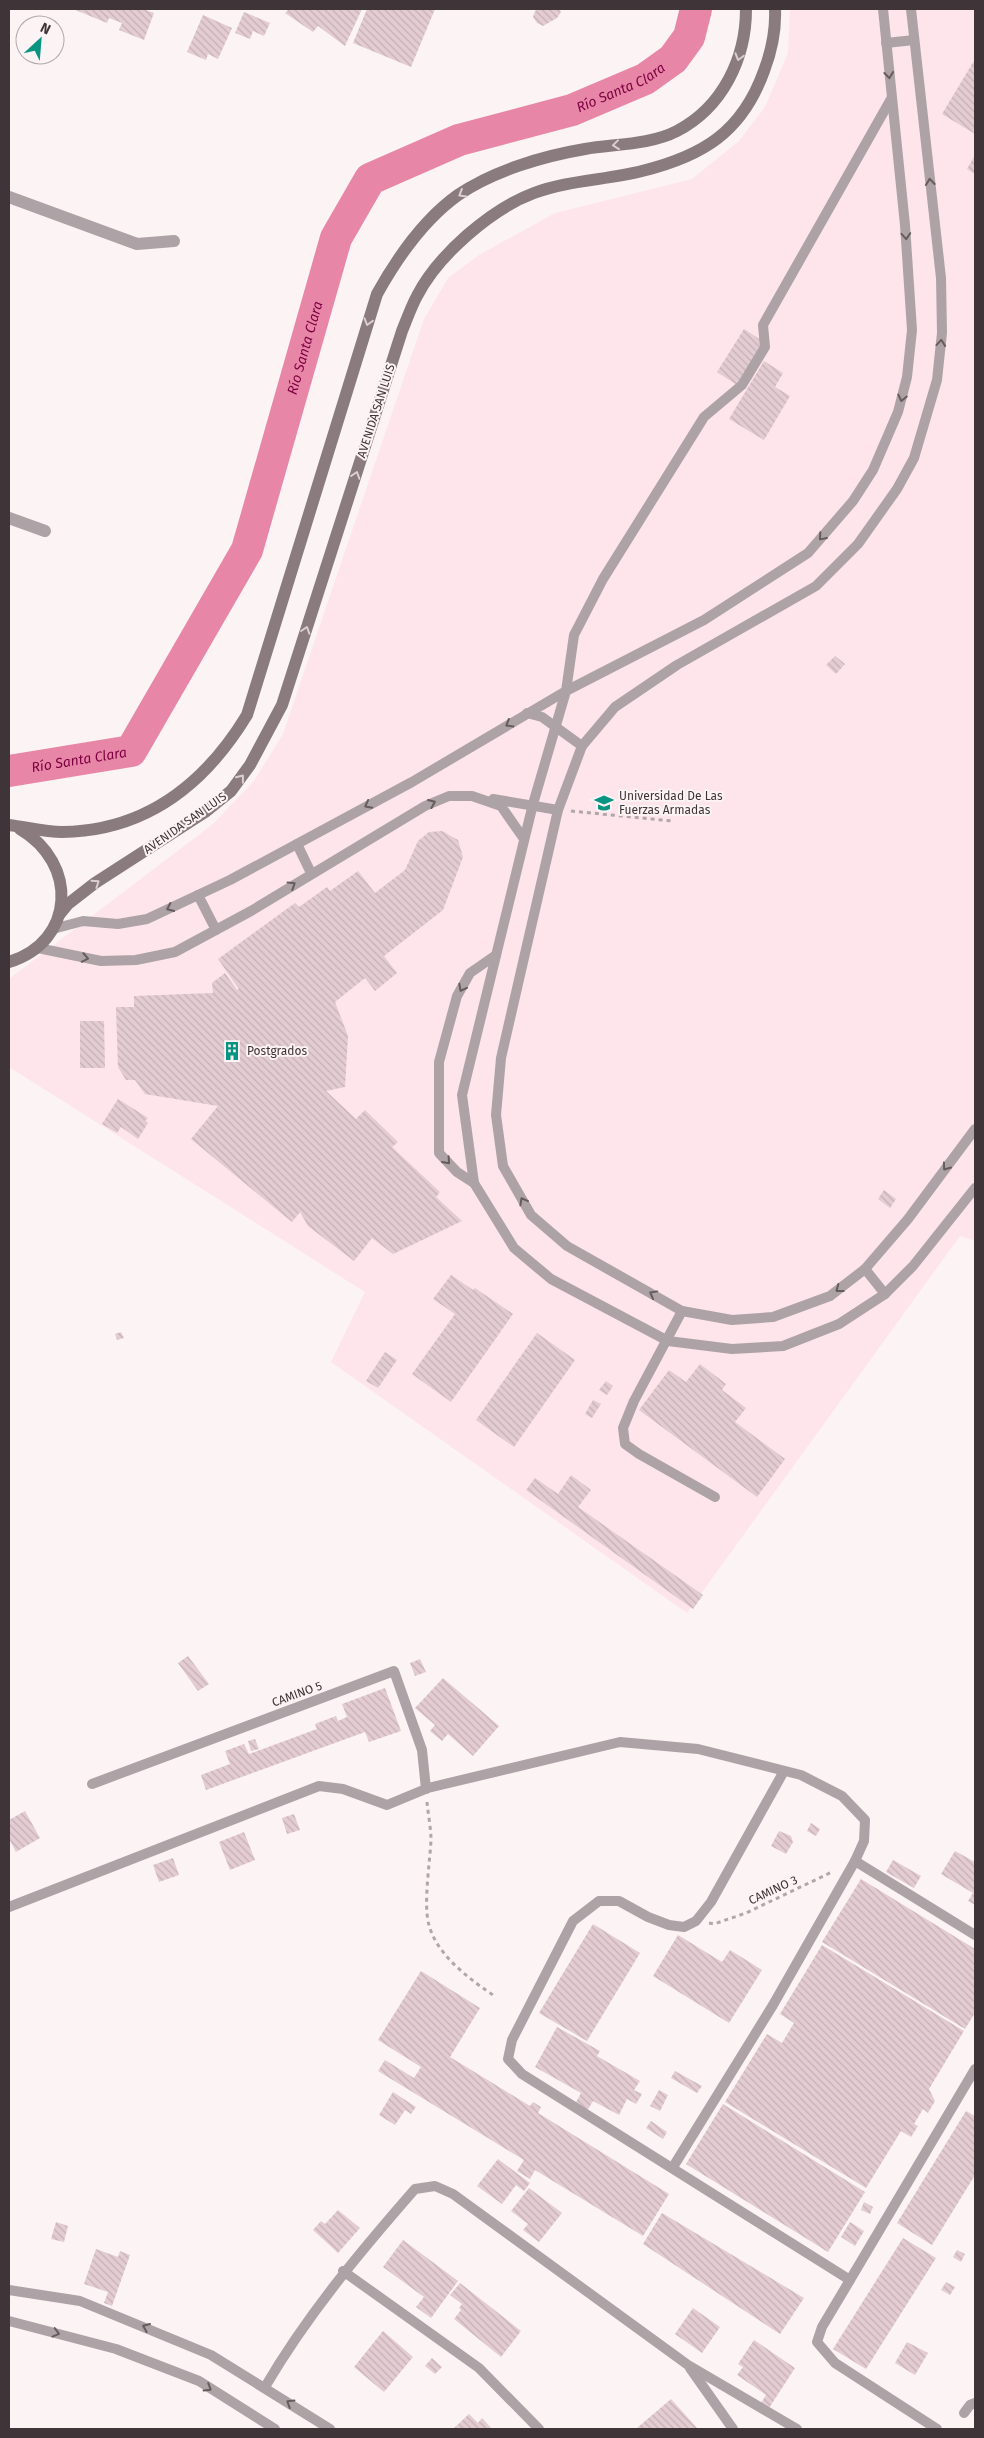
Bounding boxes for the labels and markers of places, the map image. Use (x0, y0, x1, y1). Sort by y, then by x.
place label: Universidad De Las Fuerzas Armadas (619, 789, 723, 817)
school or university icon: Universidad De Las Fuerzas Armadas (593, 792, 615, 814)
building icon: Postgrados (221, 1040, 243, 1062)
place label: Postgrados (247, 1044, 308, 1058)

